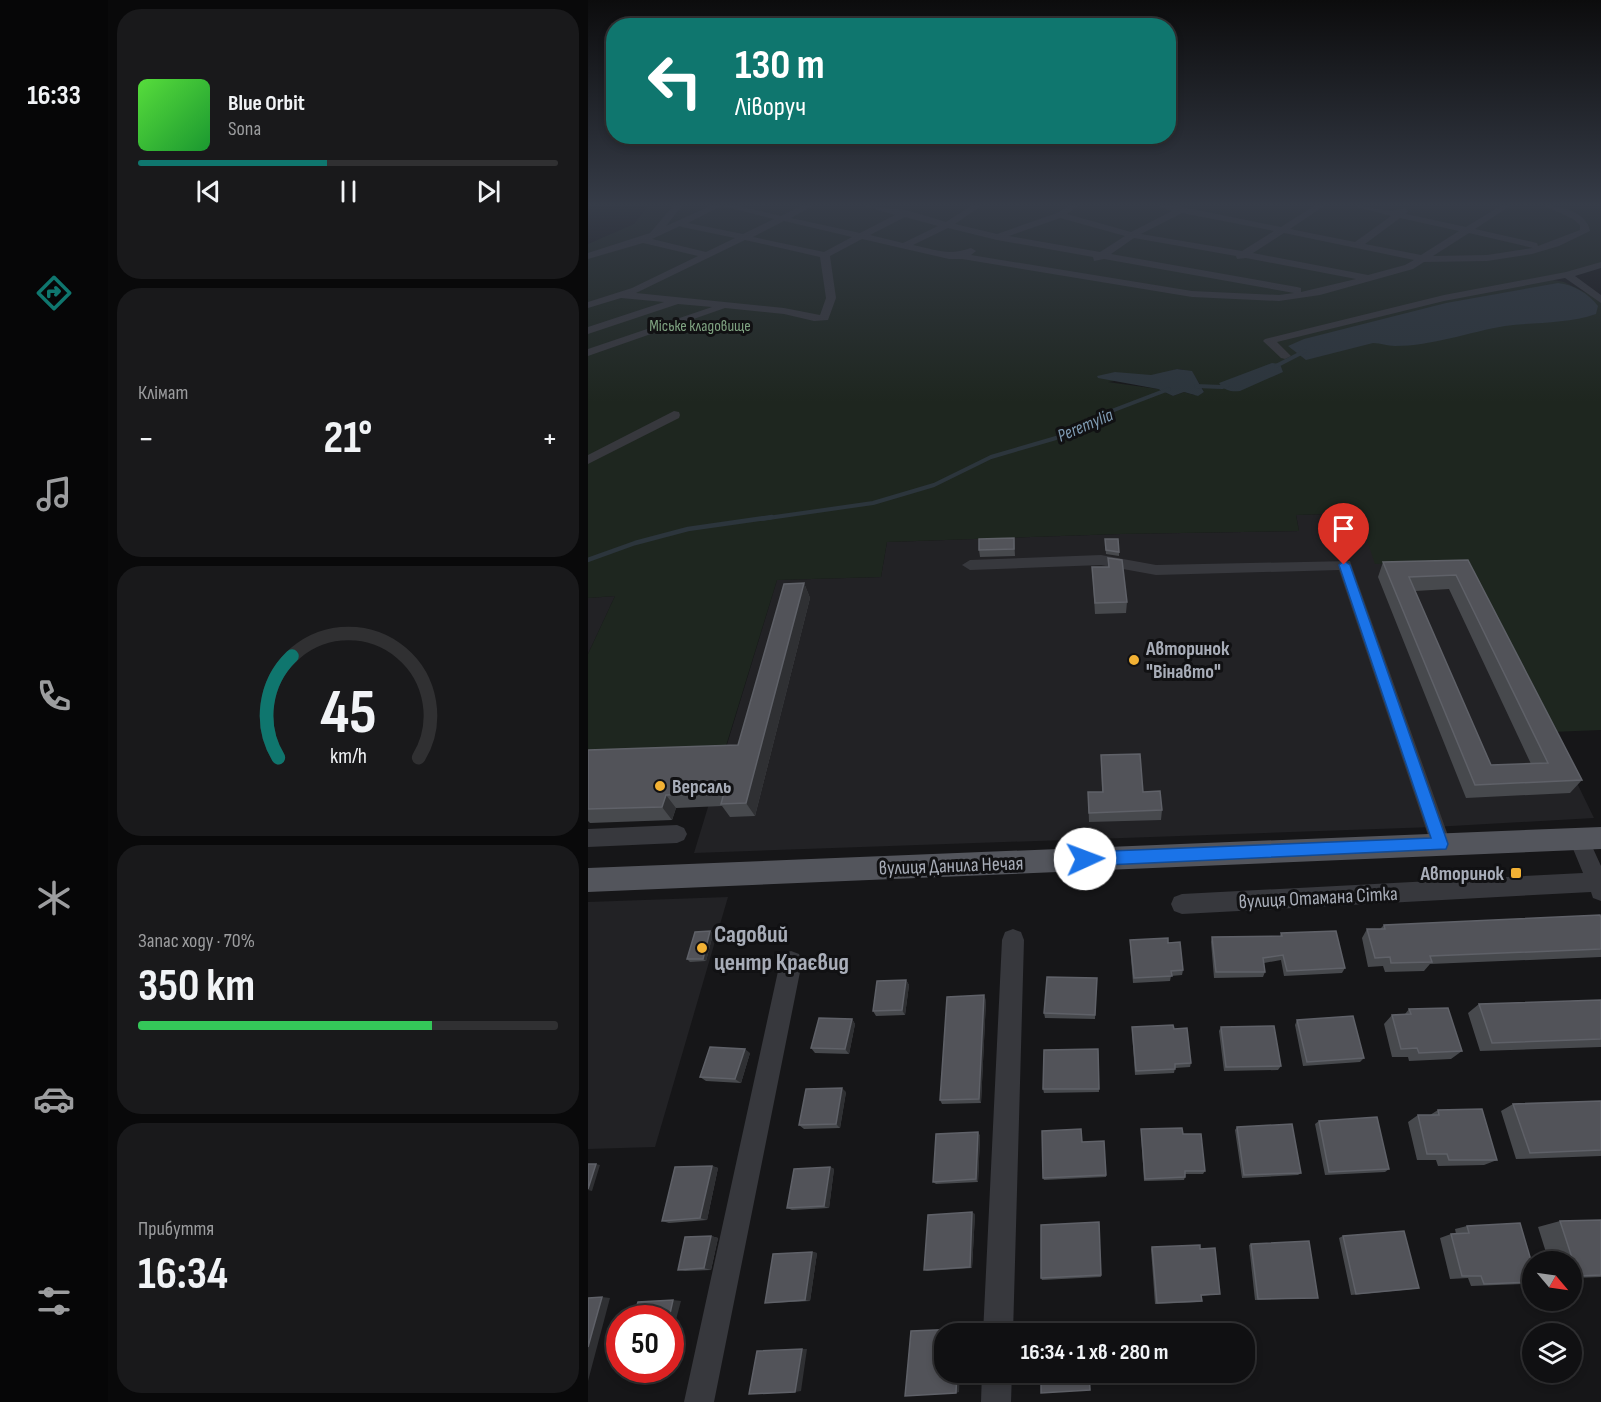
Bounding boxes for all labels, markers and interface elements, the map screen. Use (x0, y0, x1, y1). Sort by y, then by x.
text: 130 m (735, 40, 825, 91)
icon: left (636, 42, 714, 120)
text: 16:33 (27, 80, 81, 112)
text: Blue Orbit (228, 90, 305, 117)
text: Ліворуч (735, 91, 806, 123)
text: Sona (228, 117, 261, 141)
icon: previous (192, 175, 225, 208)
icon: pause (332, 175, 365, 208)
icon: next (472, 175, 505, 208)
icon: directions (33, 272, 75, 314)
park label: Міське кладовище (649, 317, 751, 336)
text: Клімат (138, 381, 188, 405)
water label: Peremylia (1054, 404, 1117, 447)
text: 21° (324, 411, 372, 466)
text: − (138, 419, 154, 459)
text: + (542, 419, 558, 459)
icon: music (33, 473, 75, 515)
pin (1318, 503, 1369, 565)
icon: arrive (1327, 512, 1360, 545)
place label: Авторинок "Вінавто" (1145, 637, 1230, 684)
marker: Авторинок "Вінавто" (1127, 653, 1141, 667)
icon: phone (33, 675, 75, 717)
text: 45 (320, 676, 376, 751)
text: km/h (329, 744, 367, 769)
place label: Версаль (672, 775, 731, 799)
marker: Версаль (653, 779, 667, 793)
position arrow (1053, 827, 1117, 891)
street label: вулиця Данила Нечая (878, 851, 1024, 881)
place label: Авторинок (1420, 862, 1505, 886)
marker: Авторинок (1509, 866, 1523, 880)
icon: climate (33, 877, 75, 919)
street label: вулиця Отамана Сітка (1238, 882, 1398, 914)
place label: Садовий центр Краєвид (714, 920, 849, 977)
text: Запас ходу · 70% (138, 929, 255, 953)
marker: Садовий центр Краєвид (695, 941, 709, 955)
text: 350 km (138, 959, 255, 1014)
icon: car (33, 1078, 75, 1120)
text: Прибуття (138, 1217, 214, 1241)
text: 16:34 (138, 1247, 228, 1302)
north arrow (1522, 1251, 1582, 1311)
map controls (1522, 1251, 1582, 1383)
icon: filters (33, 1280, 75, 1322)
speed limit sign: 50 (606, 1305, 684, 1383)
button: layers (1522, 1323, 1582, 1383)
text: 16:34 · 1 хв · 280 m (1021, 1339, 1168, 1366)

